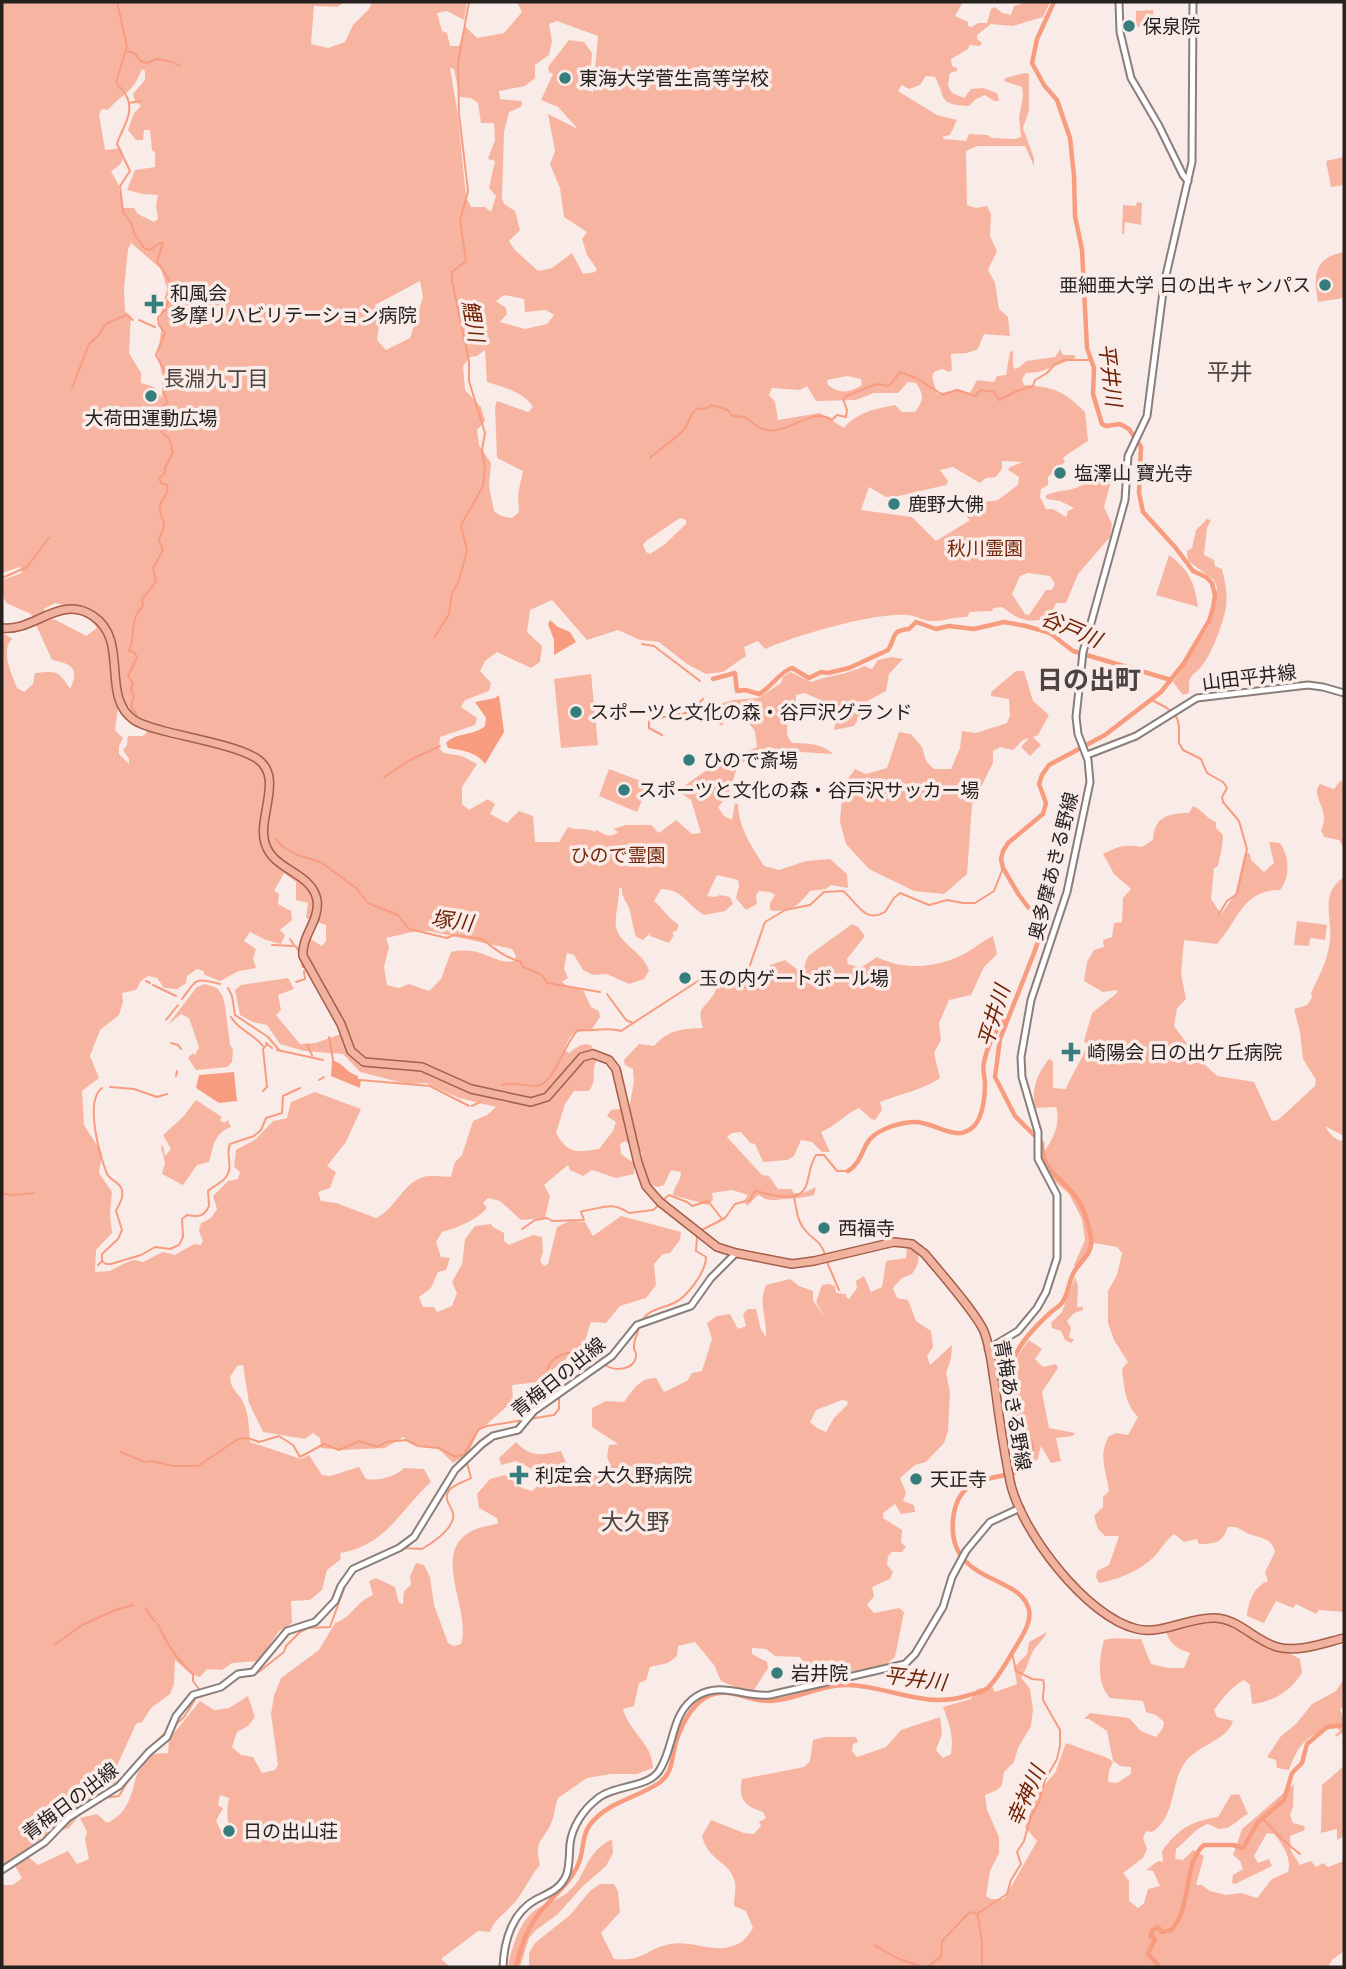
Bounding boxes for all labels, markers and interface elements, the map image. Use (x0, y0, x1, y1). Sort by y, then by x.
place label: 保泉院 (1143, 14, 1200, 39)
marker: 保泉院 (1121, 18, 1137, 34)
place label: 東海大学菅生高等学校 (579, 66, 769, 91)
marker: 東海大学菅生高等学校 (557, 70, 573, 86)
place label: 亜細亜大学 日の出キャンパス (1059, 273, 1311, 298)
marker: 亜細亜大学 日の出キャンパス (1317, 277, 1333, 293)
place label: 和風会 多摩リハビリテーション病院 (170, 281, 417, 328)
marker: 和風会 多摩リハビリテーション病院 (144, 294, 164, 314)
water label: 鯉川 (456, 298, 491, 346)
water label: 平井川 (1092, 342, 1128, 410)
district label: 平井 (1207, 357, 1253, 387)
district label: 長淵九丁目 (164, 365, 269, 393)
marker: 大荷田運動広場 (143, 388, 159, 404)
place label: 大荷田運動広場 (84, 406, 218, 431)
place label: 塩澤山 寶光寺 (1074, 461, 1193, 486)
marker: 塩澤山 寶光寺 (1052, 465, 1068, 481)
place label: 鹿野大佛 (908, 492, 984, 517)
marker: 鹿野大佛 (886, 496, 902, 512)
park label: 秋川霊園 (947, 536, 1023, 561)
water label: 谷戸川 (1037, 604, 1107, 655)
street label: 山田平井線 (1200, 659, 1298, 696)
district label: 日の出町 (1037, 663, 1141, 697)
place label: スポーツと文化の森・谷戸沢グランド (590, 700, 913, 725)
marker: スポーツと文化の森・谷戸沢グランド (568, 704, 584, 720)
place label: ひので斎場 (703, 748, 798, 773)
marker: ひので斎場 (681, 752, 697, 768)
place label: スポーツと文化の森・谷戸沢サッカー場 (638, 778, 980, 803)
marker: スポーツと文化の森・谷戸沢サッカー場 (616, 782, 632, 798)
street label: 奥多摩あきる野線 (1023, 790, 1084, 943)
park label: ひので霊園 (570, 843, 666, 868)
water label: 塚川 (429, 905, 477, 938)
place label: 玉の内ゲートボール場 (699, 966, 889, 991)
marker: 玉の内ゲートボール場 (677, 970, 693, 986)
water label: 平井川 (971, 980, 1017, 1050)
place label: 崎陽会 日の出ケ丘病院 (1087, 1040, 1282, 1065)
marker: 崎陽会 日の出ケ丘病院 (1061, 1042, 1081, 1062)
place label: 西福寺 (838, 1216, 895, 1241)
marker: 西福寺 (816, 1220, 832, 1236)
street label: 青梅日の出線 (506, 1332, 610, 1423)
street label: 青梅あきる野線 (989, 1338, 1036, 1473)
place label: 利定会 大久野病院 (535, 1463, 692, 1488)
marker: 利定会 大久野病院 (509, 1465, 529, 1485)
place label: 天正寺 (930, 1467, 987, 1492)
marker: 天正寺 (908, 1471, 924, 1487)
district label: 大久野 (601, 1507, 670, 1537)
place label: 岩井院 (791, 1661, 848, 1686)
water label: 平井川 (882, 1661, 950, 1697)
marker: 岩井院 (769, 1665, 785, 1681)
street label: 青梅日の出線 (17, 1757, 123, 1846)
water label: 幸神川 (1000, 1760, 1052, 1830)
place label: 日の出山荘 (243, 1819, 338, 1844)
marker: 日の出山荘 (221, 1823, 237, 1839)

